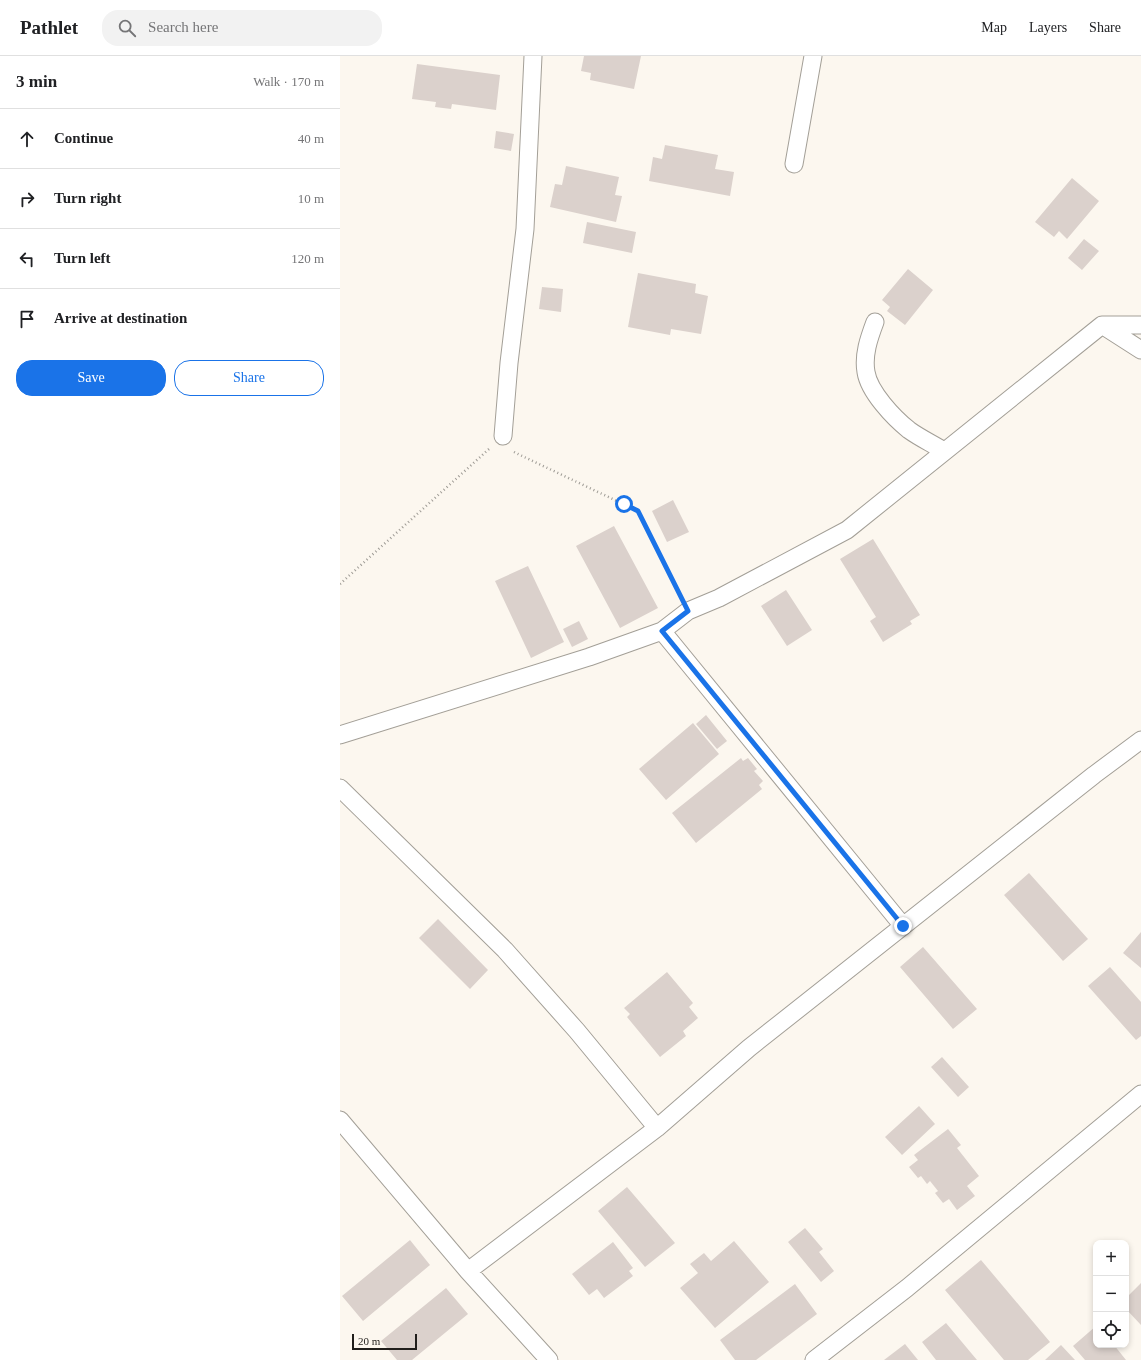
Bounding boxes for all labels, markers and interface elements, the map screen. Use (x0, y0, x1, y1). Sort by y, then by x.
search box (102, 10, 382, 46)
text: Pathlet (20, 17, 78, 38)
icon: search (116, 17, 138, 39)
text: Search here (148, 19, 218, 35)
text: Map (981, 20, 1007, 35)
text: Layers (1029, 20, 1067, 35)
text: Share (1089, 20, 1121, 35)
text: 3 min (16, 72, 57, 91)
text: Walk · 170 m (253, 74, 324, 89)
icon: ahead (16, 128, 38, 150)
text: Continue (54, 130, 113, 146)
text: 40 m (298, 131, 324, 146)
icon: right (16, 188, 38, 210)
text: Turn right (54, 190, 121, 206)
text: 10 m (298, 191, 324, 206)
icon: left (16, 248, 38, 270)
text: Turn left (54, 250, 111, 266)
text: 120 m (291, 251, 324, 266)
icon: arrive (16, 308, 38, 330)
text: Arrive at destination (54, 310, 187, 326)
button: Save (16, 360, 166, 396)
button: Share (174, 360, 324, 396)
route start (615, 495, 633, 513)
route end (894, 917, 912, 935)
map controls (1093, 1240, 1129, 1348)
button: + (1093, 1240, 1129, 1276)
button: − (1093, 1276, 1129, 1312)
button: locate (1093, 1312, 1129, 1348)
scale bar (352, 1332, 417, 1351)
text: 20 m (358, 1335, 380, 1347)

